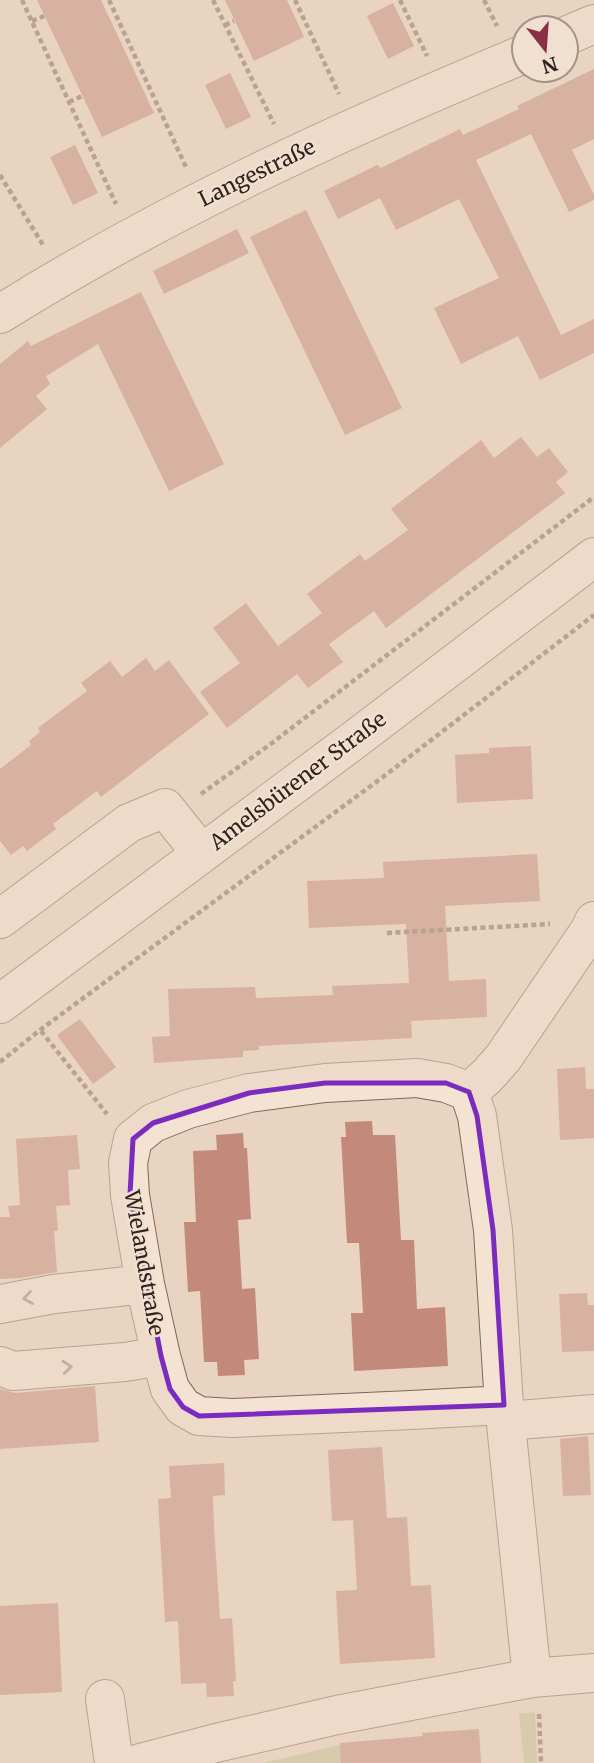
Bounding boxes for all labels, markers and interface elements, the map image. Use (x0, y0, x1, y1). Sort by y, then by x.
north arrow (510, 14, 580, 84)
text: N (539, 52, 561, 79)
street label: Langestraße (194, 133, 319, 212)
street label: Amelsbürener Straße (203, 705, 391, 856)
street label: Wielandstraße (118, 1187, 171, 1338)
one-way arrow (23, 1290, 34, 1305)
one-way arrow (62, 1360, 73, 1375)

